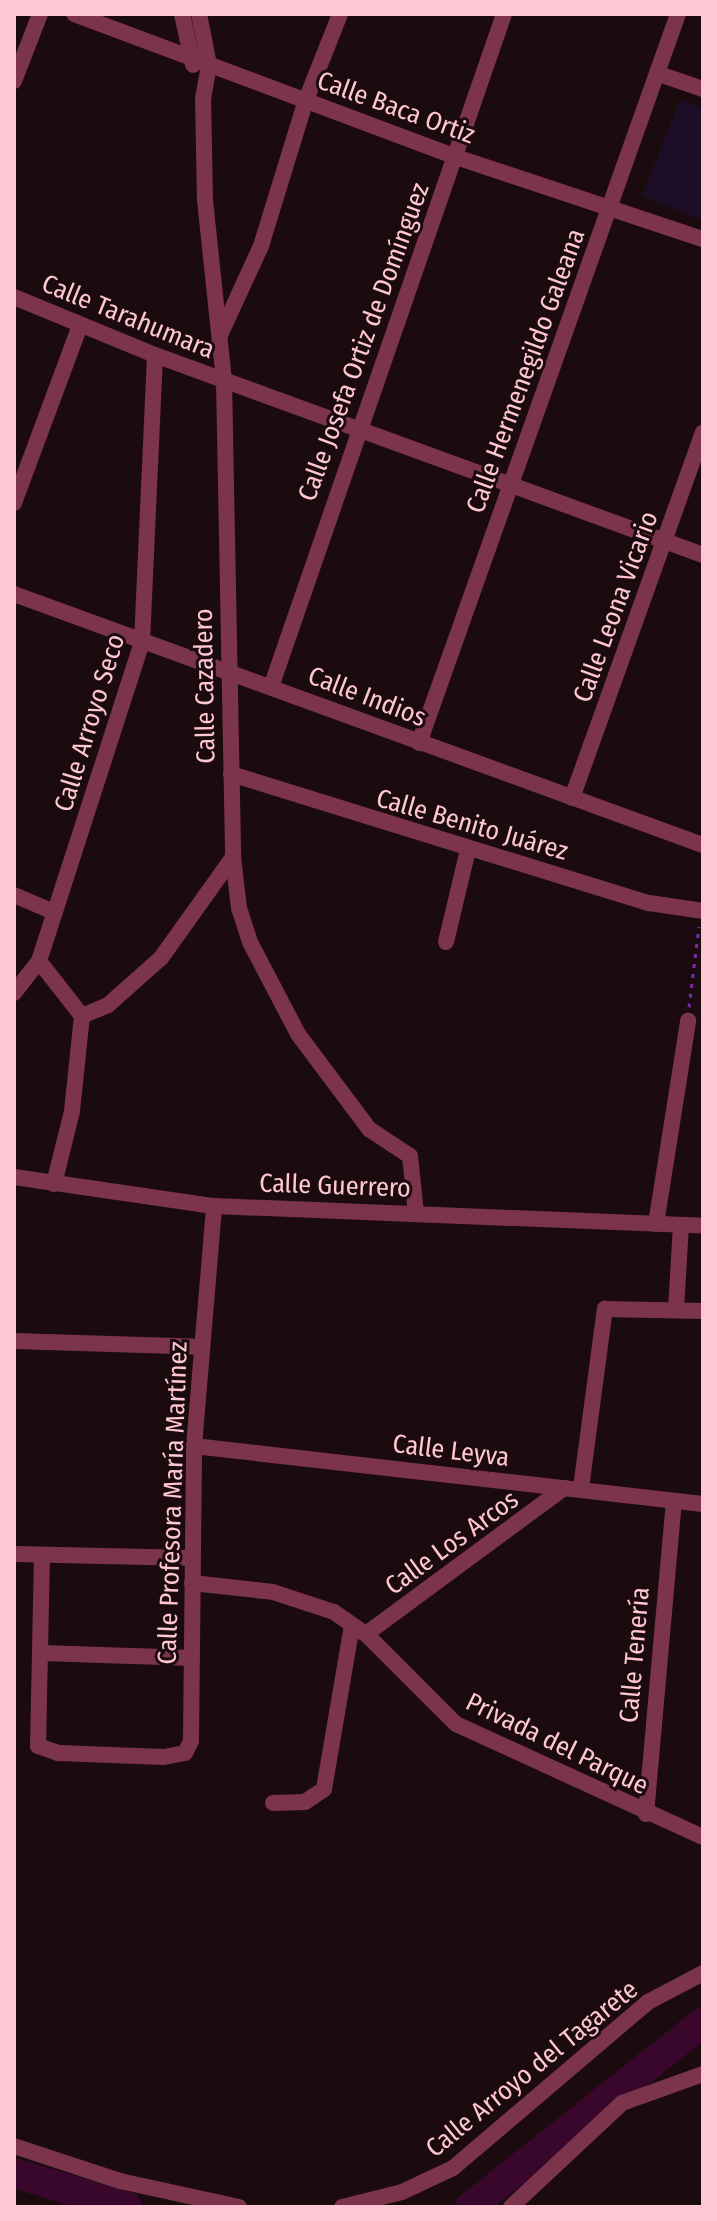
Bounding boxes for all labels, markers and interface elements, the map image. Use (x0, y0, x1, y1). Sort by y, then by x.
street label: Calle Baca Ortiz (313, 65, 479, 151)
street label: Calle Josefa Ortiz de Domínguez (292, 179, 436, 505)
street label: Calle Hermenegildo Galeana (460, 225, 592, 517)
street label: Calle Tarahumara (37, 268, 219, 366)
street label: Calle Leona Vicario (567, 507, 665, 707)
street label: Calle Cazadero (188, 608, 222, 764)
street label: Calle Arroyo Seco (48, 630, 132, 816)
street label: Calle Indios (304, 660, 430, 734)
street label: Calle Benito Juárez (373, 783, 571, 867)
street label: Calle Guerrero (259, 1168, 411, 1204)
street label: Calle Profesora María Martínez (152, 1341, 194, 1665)
street label: Calle Leyva (391, 1428, 511, 1474)
street label: Calle Los Arcos (379, 1484, 525, 1602)
street label: Calle Tenería (614, 1586, 656, 1724)
street label: Privada del Parque (461, 1686, 653, 1802)
street label: Calle Arroyo del Tagarete (420, 1974, 644, 2164)

